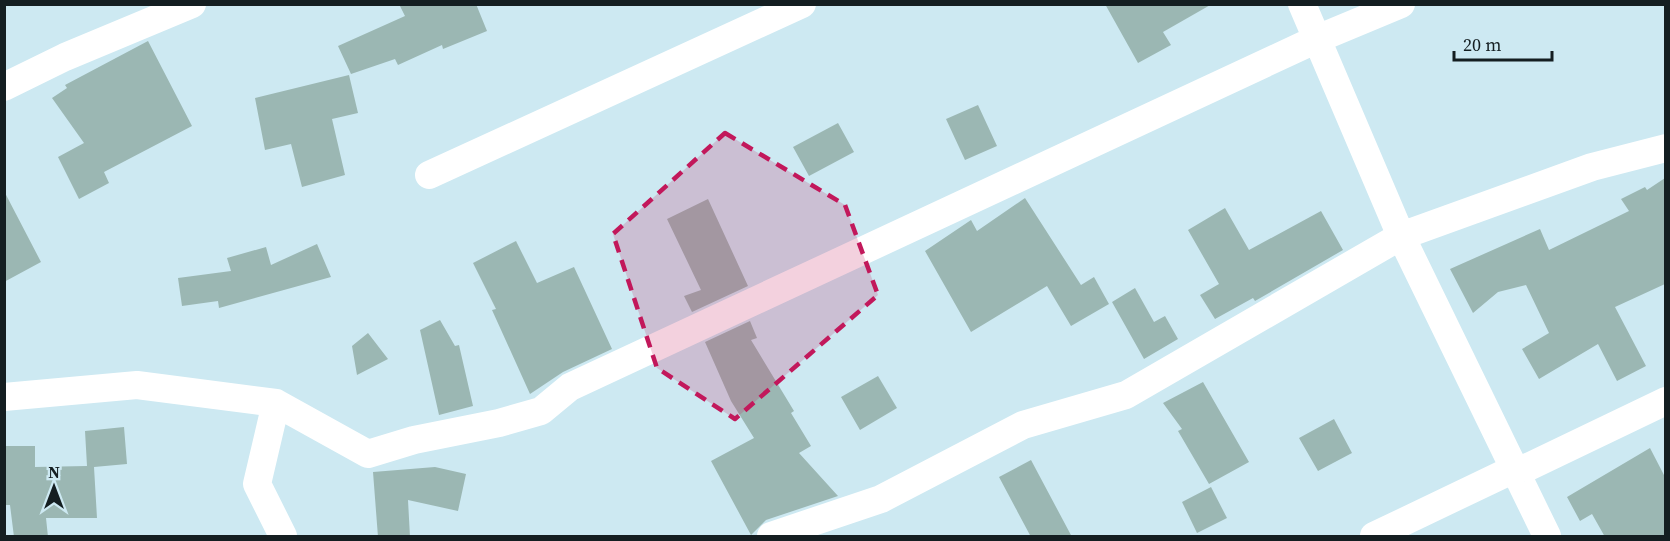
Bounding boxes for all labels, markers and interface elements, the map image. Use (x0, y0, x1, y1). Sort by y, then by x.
scale bar (1454, 24, 1552, 62)
text: 20 m (1463, 32, 1501, 57)
north arrow (24, 457, 84, 517)
text: N (48, 461, 60, 483)

